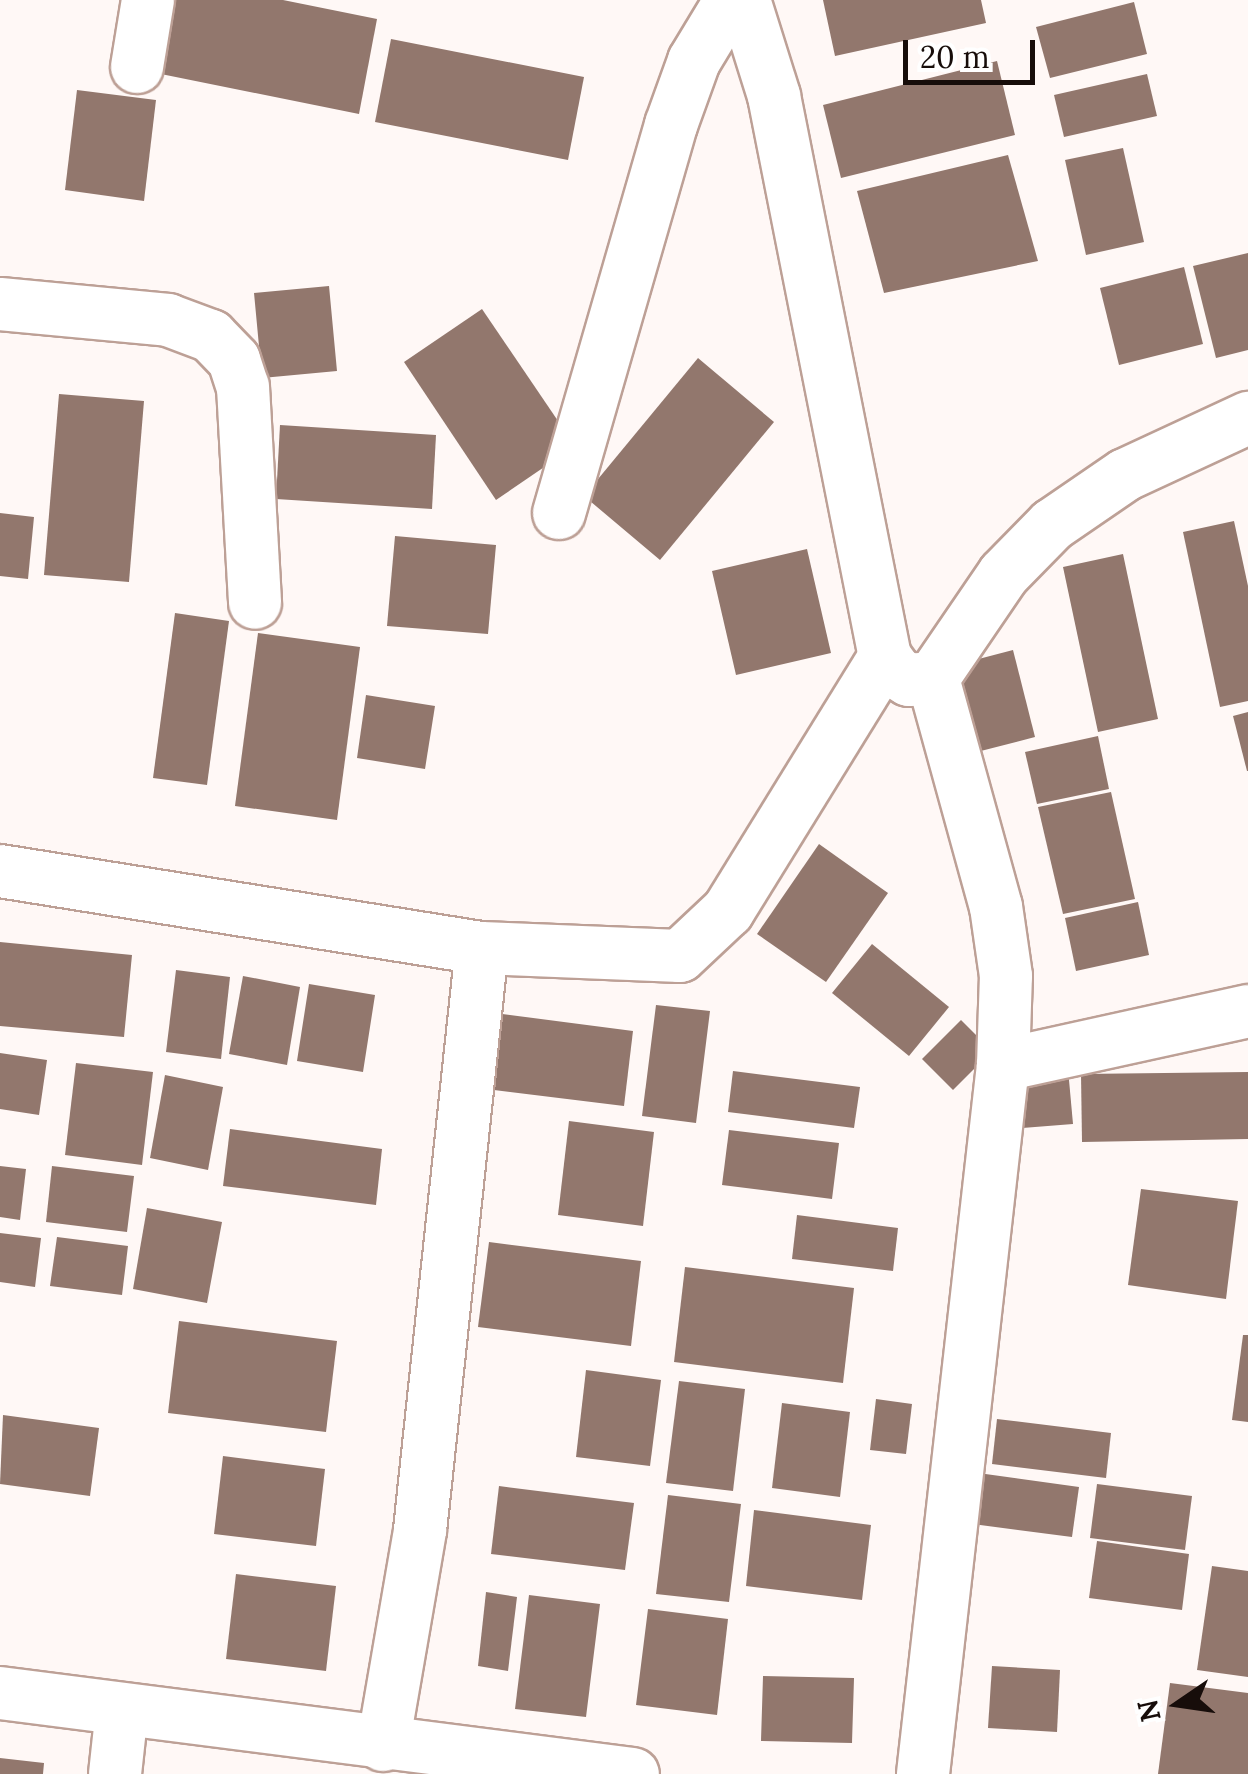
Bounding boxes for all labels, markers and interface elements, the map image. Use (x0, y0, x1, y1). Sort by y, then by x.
scale bar (908, 20, 1040, 82)
text: 20 m (920, 38, 989, 76)
north arrow (1128, 1654, 1228, 1754)
text: N (1129, 1696, 1169, 1725)

